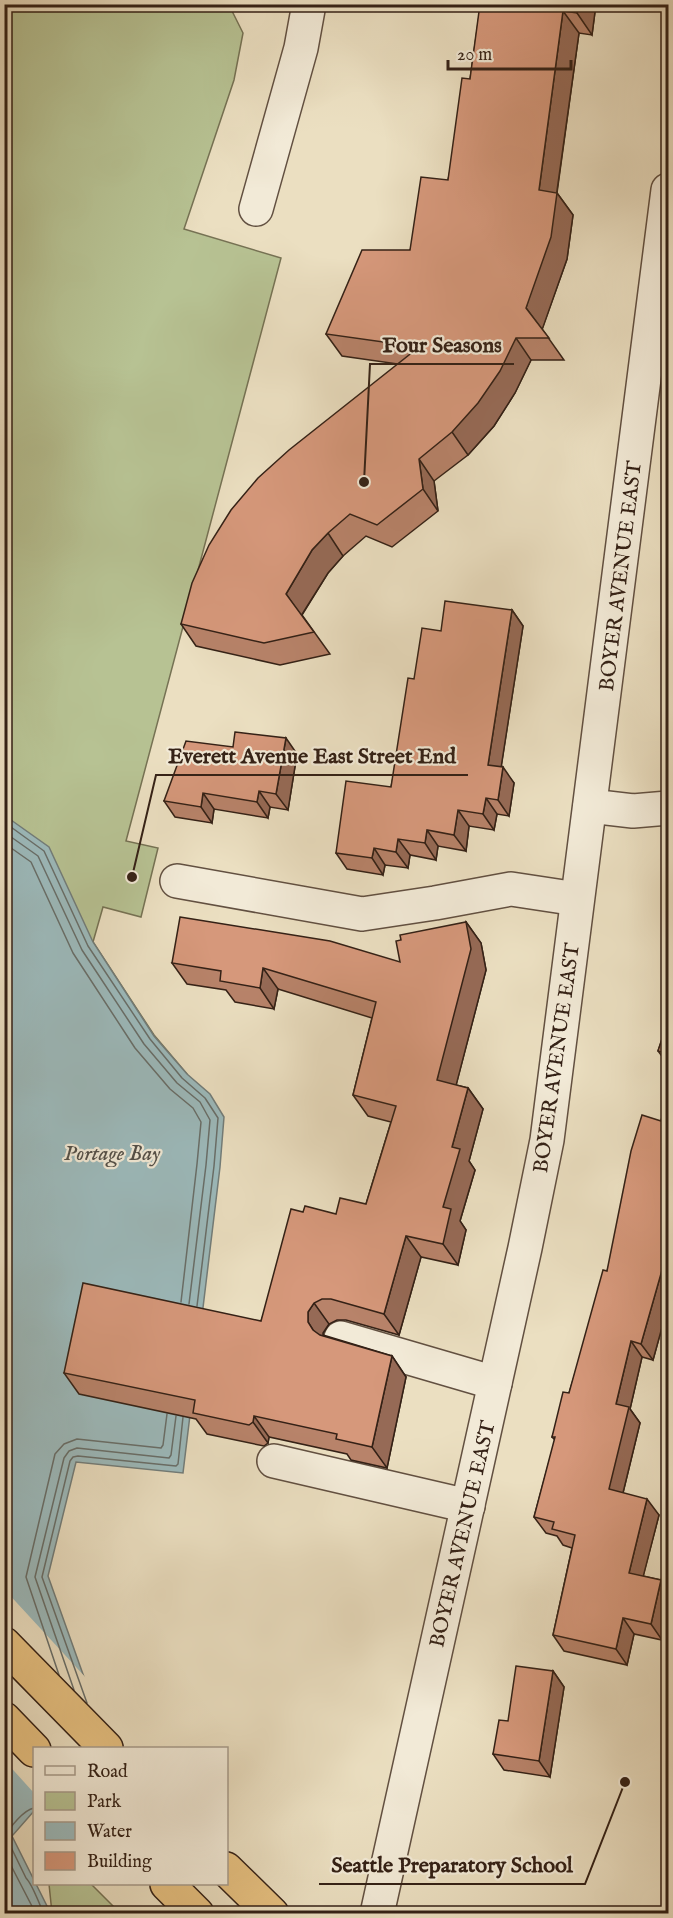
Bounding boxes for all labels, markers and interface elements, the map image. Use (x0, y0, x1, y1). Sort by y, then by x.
scale bar (448, 33, 571, 71)
text: 20 m (457, 44, 492, 67)
callout: Four Seasons (370, 324, 514, 364)
text: Four Seasons (382, 332, 502, 360)
street label: BOYER AVENUE EAST (594, 459, 649, 693)
callout: Everett Avenue East Street End (156, 735, 468, 775)
text: Everett Avenue East Street End (168, 743, 457, 771)
street label: BOYER AVENUE EAST (528, 941, 587, 1175)
water label: Portage Bay (64, 1140, 161, 1168)
street label: BOYER AVENUE EAST (424, 1418, 503, 1650)
legend (33, 1747, 228, 1885)
text: Road (87, 1761, 128, 1784)
text: Park (87, 1791, 122, 1814)
text: Water (87, 1821, 132, 1844)
callout: Seattle Preparatory School (319, 1844, 585, 1884)
text: Building (87, 1851, 152, 1874)
text: Seattle Preparatory School (331, 1852, 574, 1880)

